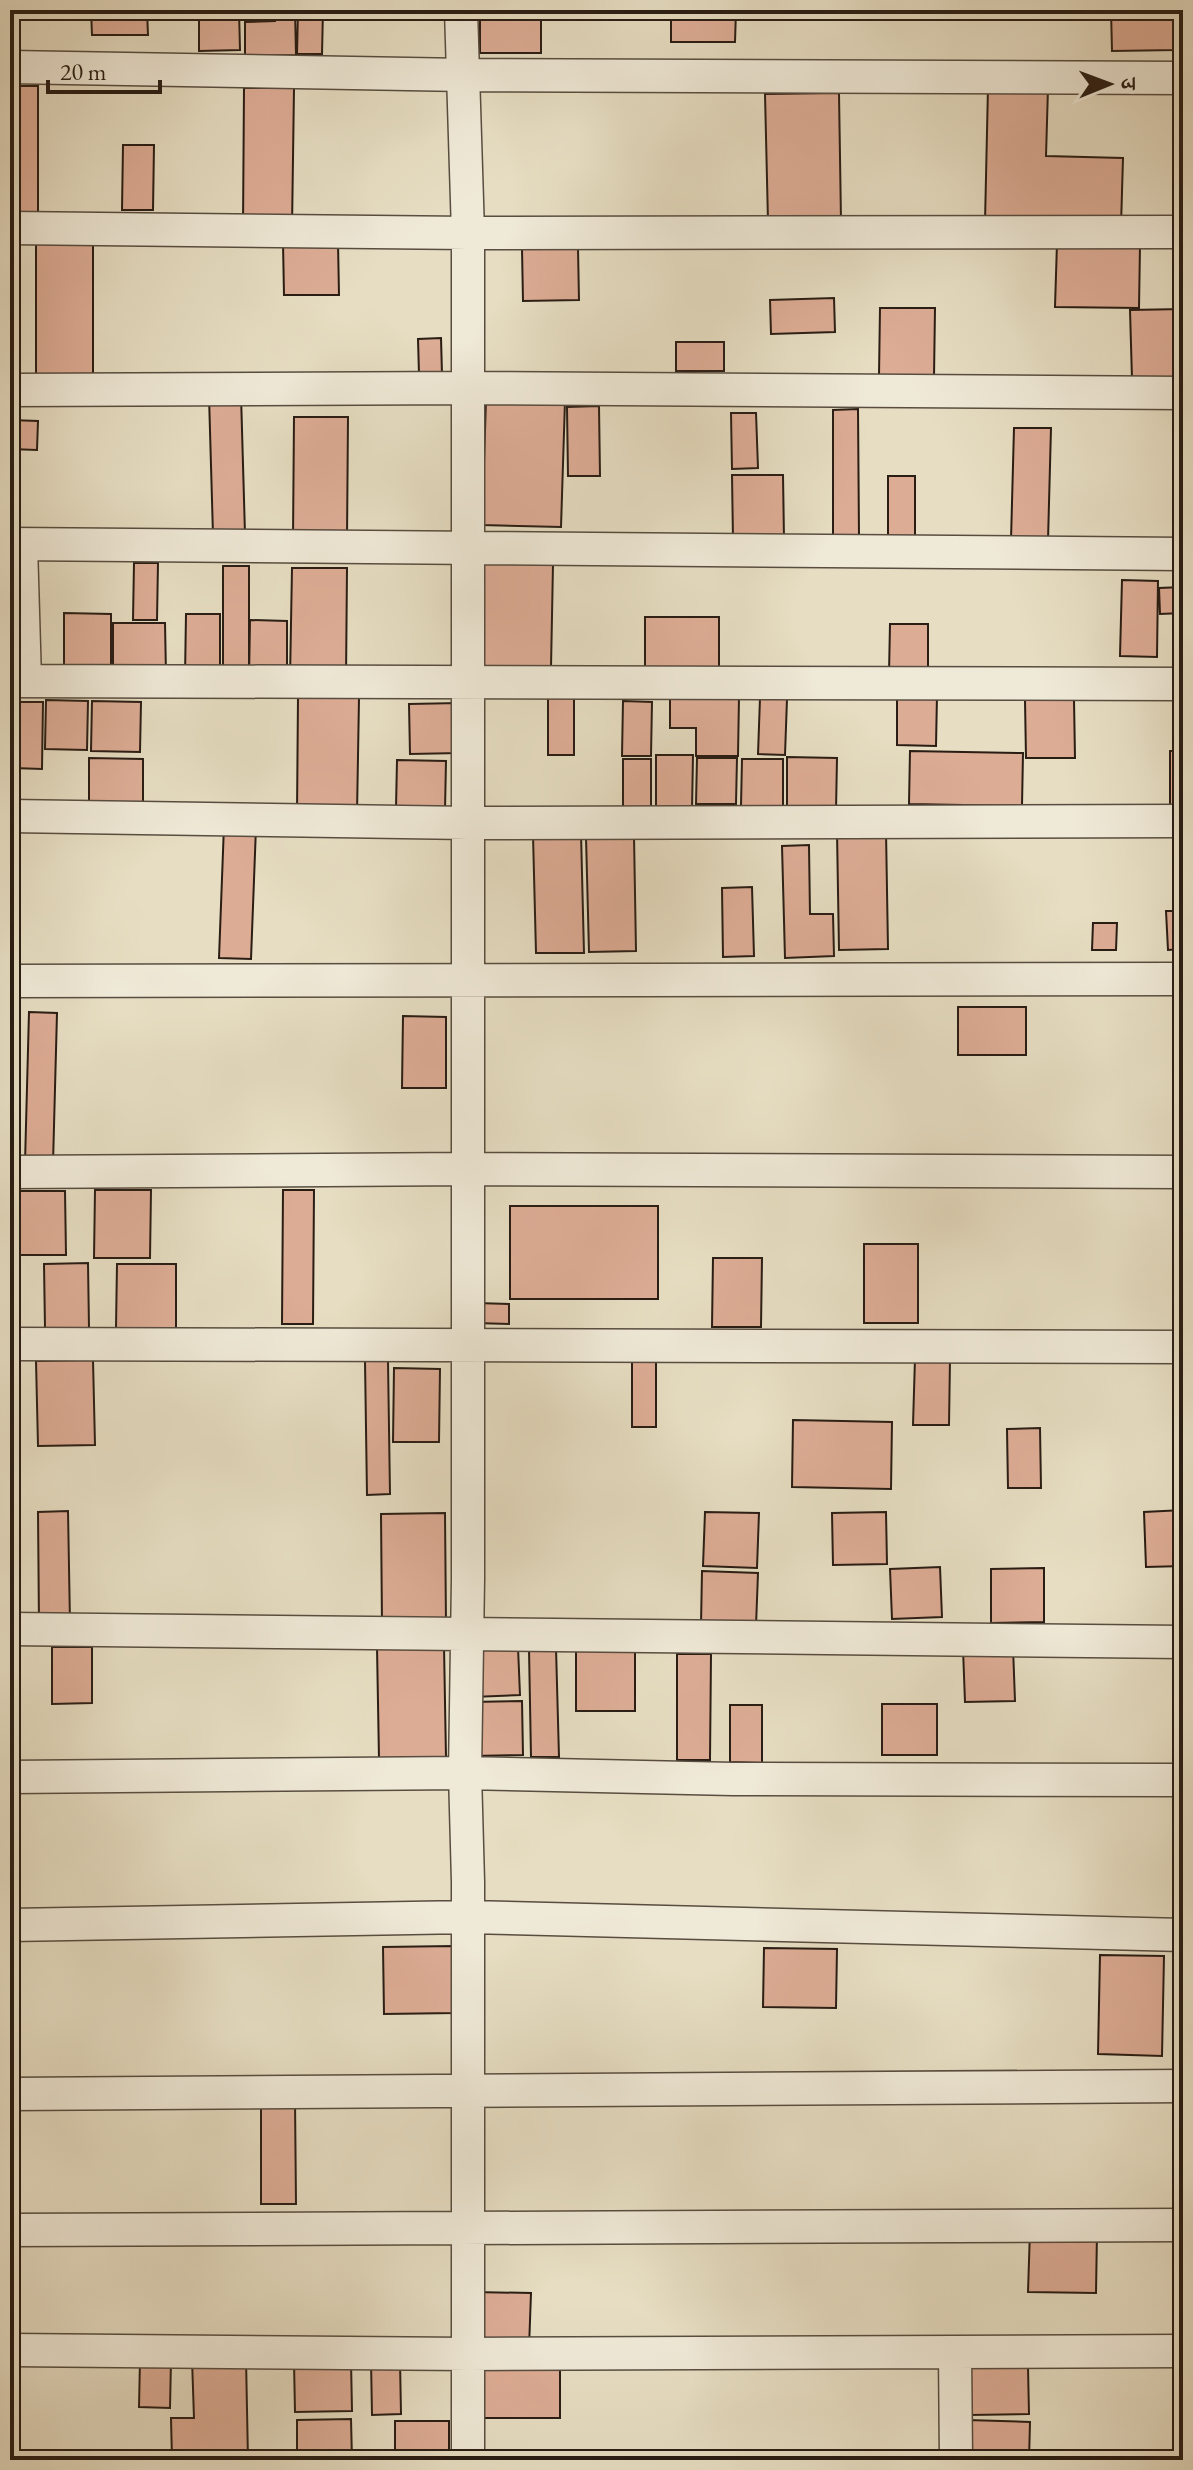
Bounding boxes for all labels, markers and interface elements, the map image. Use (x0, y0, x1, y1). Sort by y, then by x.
scale bar (48, 44, 160, 94)
north arrow (1069, 44, 1149, 124)
text: 20 m (60, 56, 107, 87)
text: उ (1114, 76, 1143, 91)

